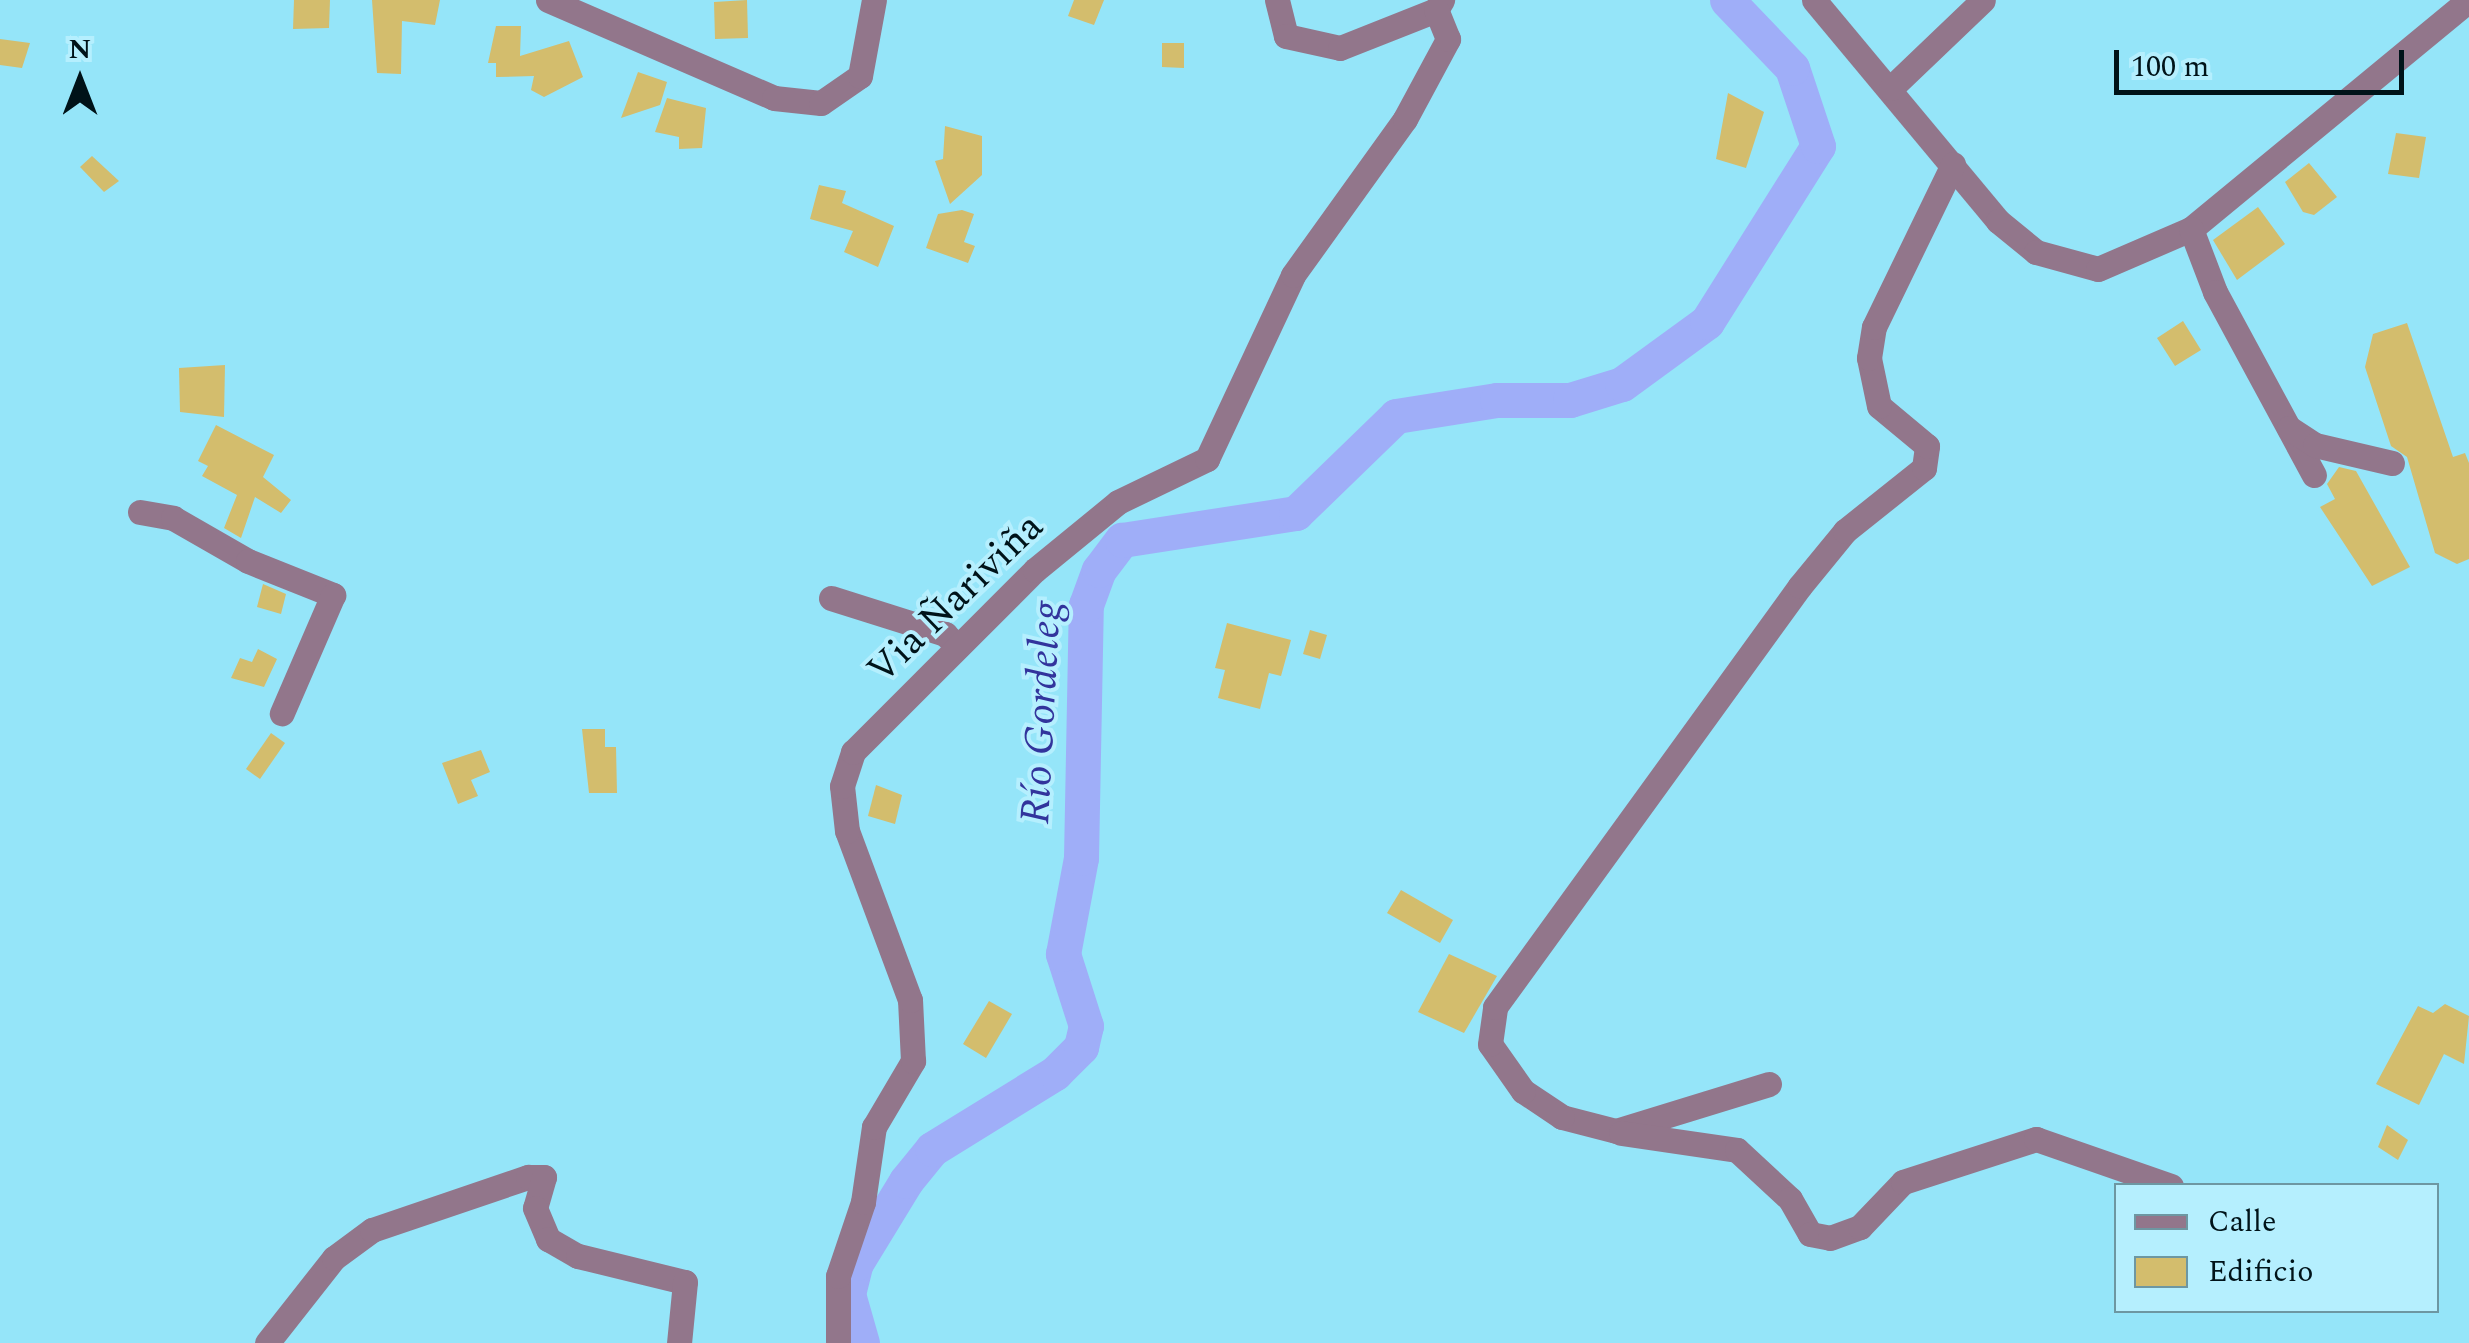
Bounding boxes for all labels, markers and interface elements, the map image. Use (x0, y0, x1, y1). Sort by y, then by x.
text: N (69, 28, 91, 71)
north arrow (30, 30, 130, 130)
scale bar (2119, 30, 2409, 92)
text: 100 m (2131, 44, 2209, 90)
street label: Via Ñariviña (858, 503, 1054, 695)
water label: Río Gordeleg (1011, 600, 1073, 826)
legend (2114, 1183, 2439, 1313)
text: Calle (2208, 1199, 2276, 1245)
text: Edificio (2208, 1249, 2313, 1295)

